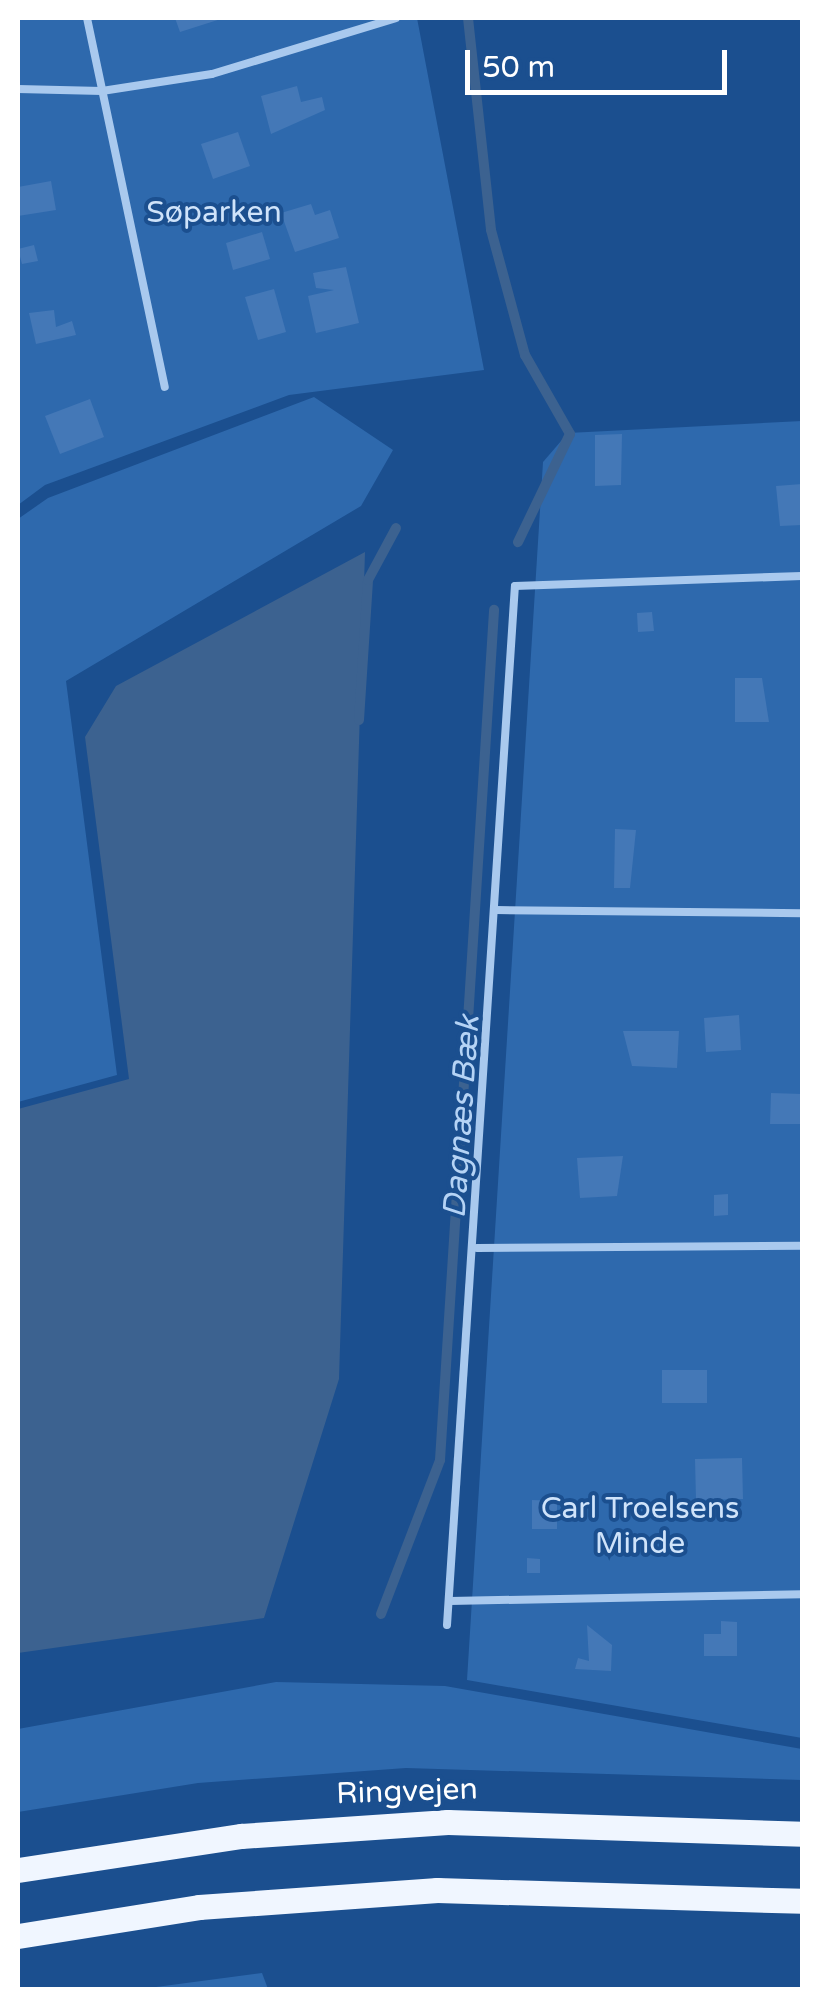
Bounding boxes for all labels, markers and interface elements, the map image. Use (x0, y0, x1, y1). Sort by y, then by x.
scale bar (470, 30, 732, 92)
text: 50 m (482, 49, 555, 86)
park label: Søparken (146, 195, 282, 231)
water label: Dagnæs Bæk (436, 1014, 488, 1220)
park label: Carl Troelsens Minde (541, 1491, 739, 1562)
street label: Ringvejen (336, 1772, 478, 1812)

